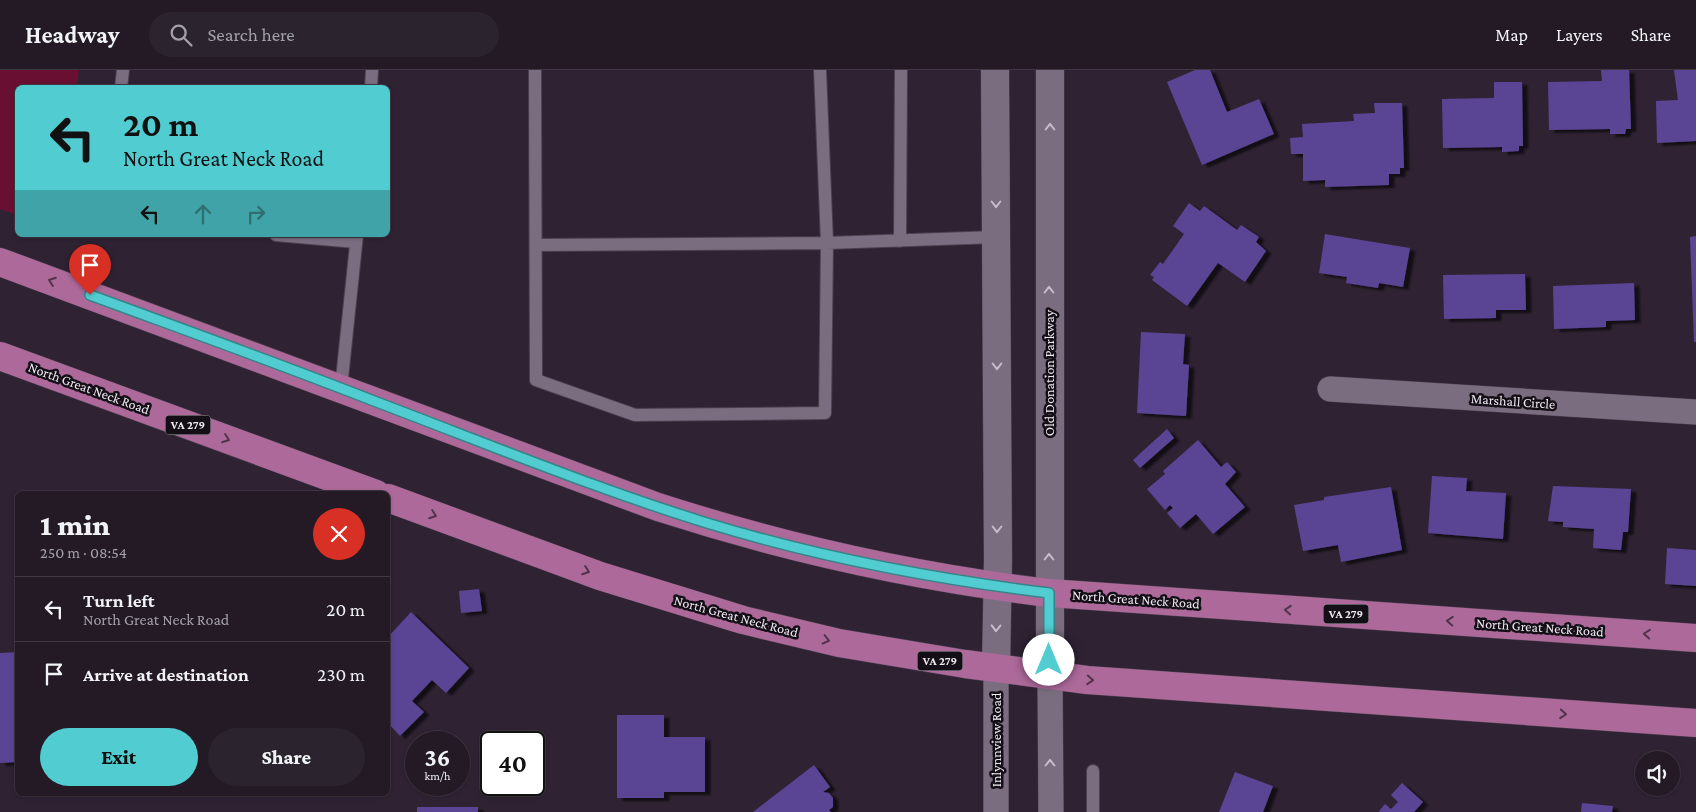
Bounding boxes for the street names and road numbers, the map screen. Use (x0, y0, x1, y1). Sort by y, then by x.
street label: Old Donation Parkway (1041, 309, 1057, 436)
street label: North Great Neck Road (26, 359, 152, 418)
street label: Marshall Circle (1470, 390, 1556, 412)
road number: VA 279 (166, 416, 210, 434)
street label: North Great Neck Road (1072, 587, 1201, 611)
street label: North Great Neck Road (672, 592, 800, 640)
road number: VA 279 (1324, 604, 1368, 624)
street label: North Great Neck Road (1476, 615, 1605, 639)
road number: VA 279 (918, 652, 962, 670)
street label: Inlynnview Road (988, 692, 1004, 787)

